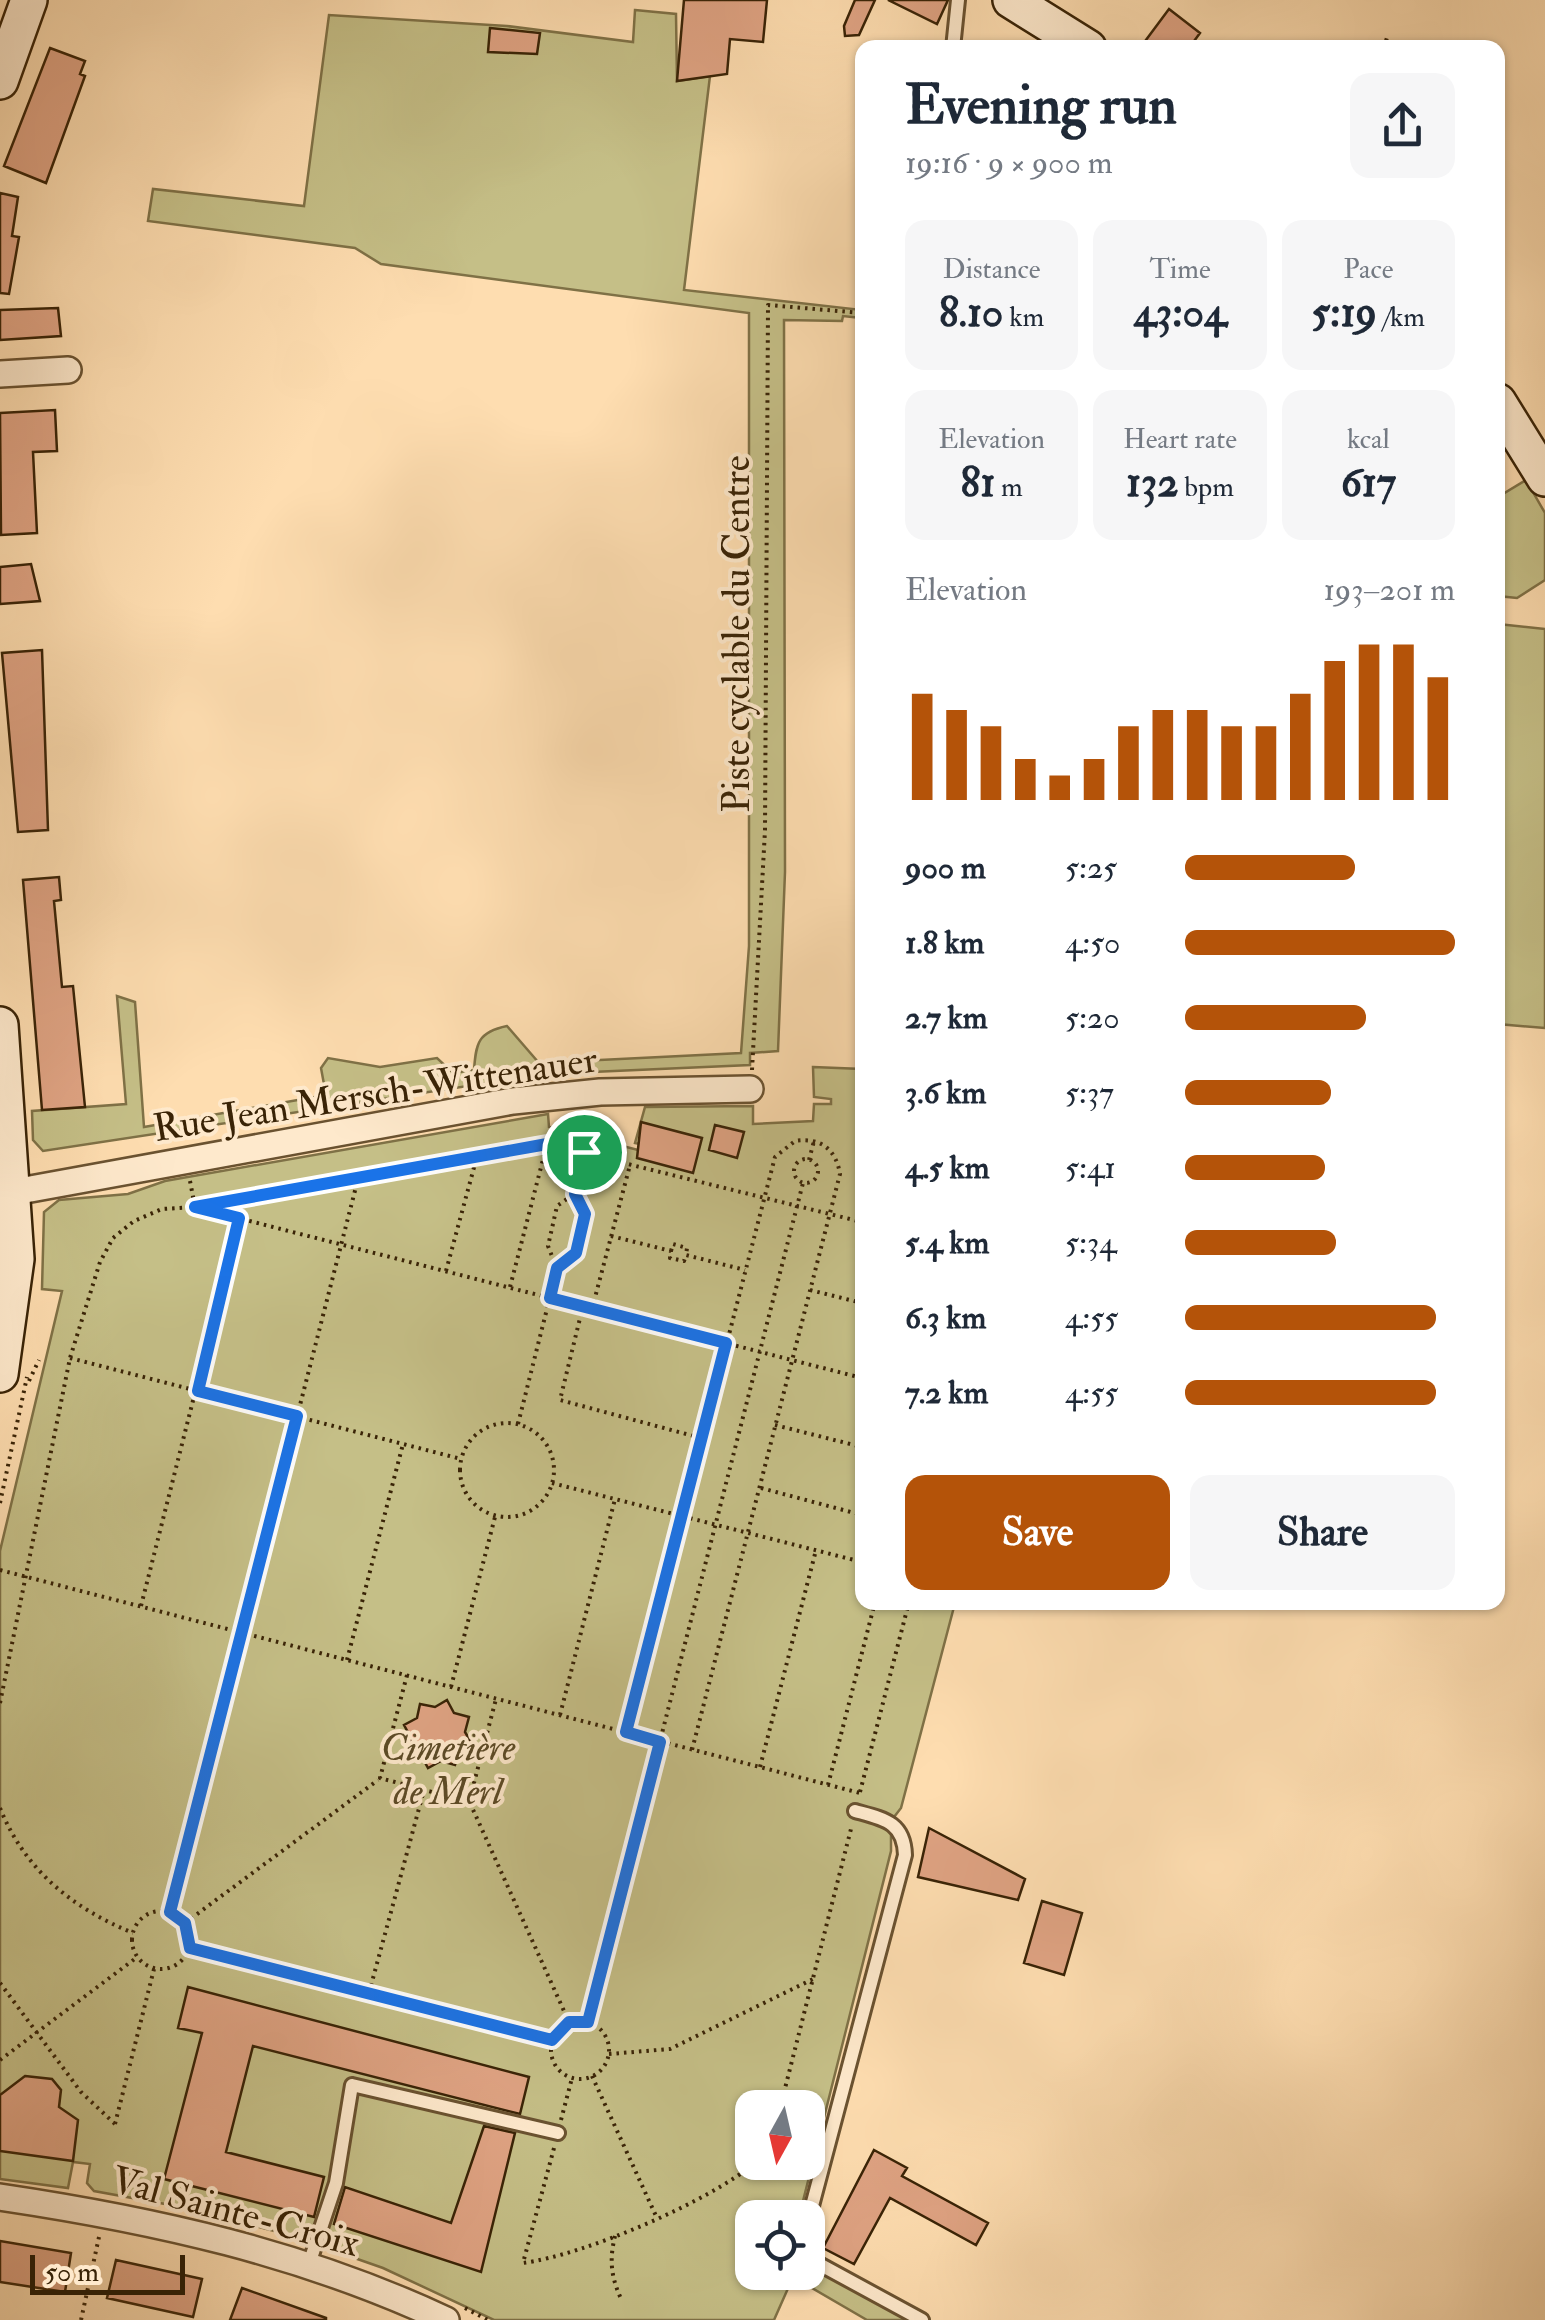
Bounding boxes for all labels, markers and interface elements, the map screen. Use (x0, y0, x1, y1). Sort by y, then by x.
text: Evening run (905, 71, 1177, 140)
button: share (1350, 73, 1455, 178)
text: 19:16 · 9 × 900 m (905, 143, 1112, 183)
text: Distance (943, 252, 1041, 287)
text: Time (1149, 252, 1211, 287)
text: Pace (1343, 252, 1393, 287)
text: 8.10 (939, 287, 1003, 339)
text: 43:04 (1133, 287, 1227, 339)
text: 5:19 (1312, 287, 1377, 339)
text: km (1003, 300, 1044, 335)
text: /km (1377, 300, 1425, 335)
text: Elevation (938, 422, 1045, 457)
text: Heart rate (1123, 422, 1237, 457)
text: kcal (1347, 422, 1390, 457)
street label: Piste cyclable du Centre (713, 455, 761, 813)
text: 81 (961, 457, 995, 509)
text: 132 (1126, 457, 1178, 509)
text: 617 (1341, 457, 1396, 509)
text: m (995, 470, 1023, 505)
text: bpm (1178, 470, 1234, 505)
text: Elevation (905, 570, 1027, 610)
text: 193–201 m (1323, 570, 1455, 610)
text: 900 m (905, 848, 986, 888)
text: 5:25 (1065, 848, 1117, 888)
text: 1.8 km (905, 923, 984, 963)
text: 4:50 (1065, 923, 1120, 963)
text: 2.7 km (905, 998, 988, 1038)
text: 5:20 (1065, 998, 1120, 1038)
street label: Rue Jean Mersch-Wittenauer (150, 1035, 600, 1153)
text: 3.6 km (905, 1073, 986, 1113)
text: 5:37 (1065, 1073, 1114, 1113)
pin (542, 1110, 627, 1195)
icon: arrive (557, 1125, 612, 1180)
text: 4.5 km (905, 1148, 989, 1188)
text: 5:41 (1065, 1148, 1116, 1188)
text: 5.4 km (905, 1223, 989, 1263)
text: 5:34 (1065, 1223, 1116, 1263)
text: 6.3 km (905, 1298, 986, 1338)
text: 4:55 (1065, 1298, 1118, 1338)
text: 7.2 km (905, 1373, 988, 1413)
text: 4:55 (1065, 1373, 1118, 1413)
button: Save (905, 1475, 1170, 1590)
button: Share (1190, 1475, 1455, 1590)
park label: Cimetière de Merl (381, 1724, 516, 1816)
north arrow (735, 2090, 825, 2180)
map controls (735, 2090, 825, 2290)
street label: Val Sainte-Croix (107, 2156, 365, 2268)
button: locate (735, 2200, 825, 2290)
scale bar (30, 2250, 185, 2294)
text: 50 m (45, 2255, 99, 2290)

